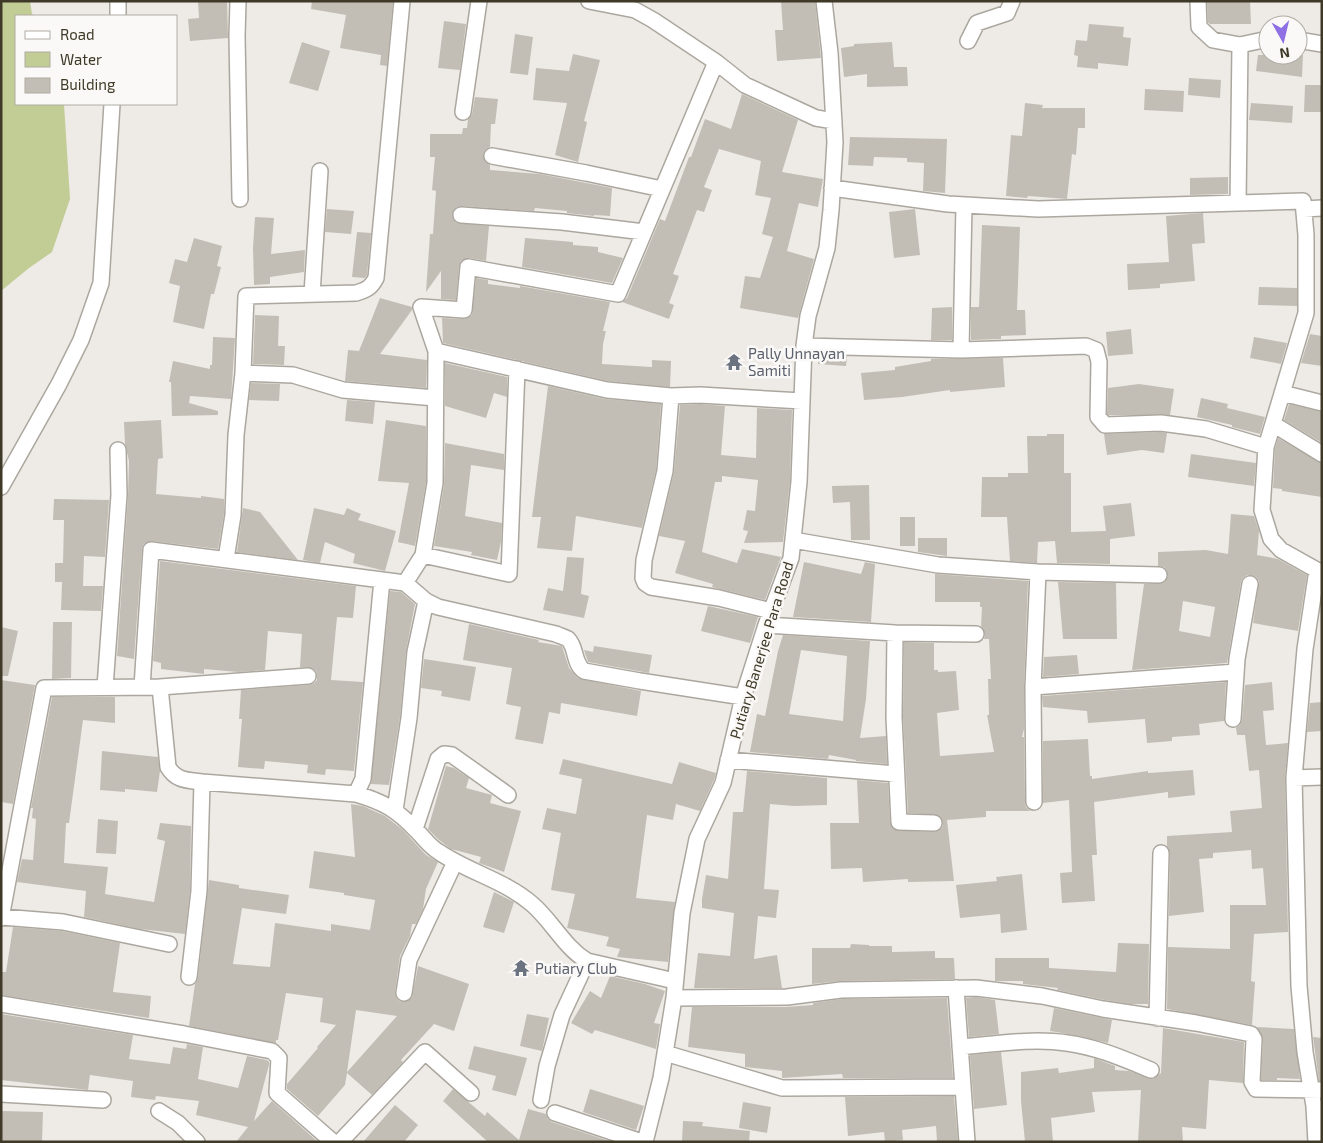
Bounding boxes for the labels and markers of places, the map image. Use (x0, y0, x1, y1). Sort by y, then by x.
place label: Pally Unnayan Samiti (748, 344, 845, 379)
temple icon: Pally Unnayan Samiti (724, 352, 744, 372)
temple icon: Putiary Club (511, 958, 531, 978)
place label: Putiary Club (535, 959, 617, 977)

